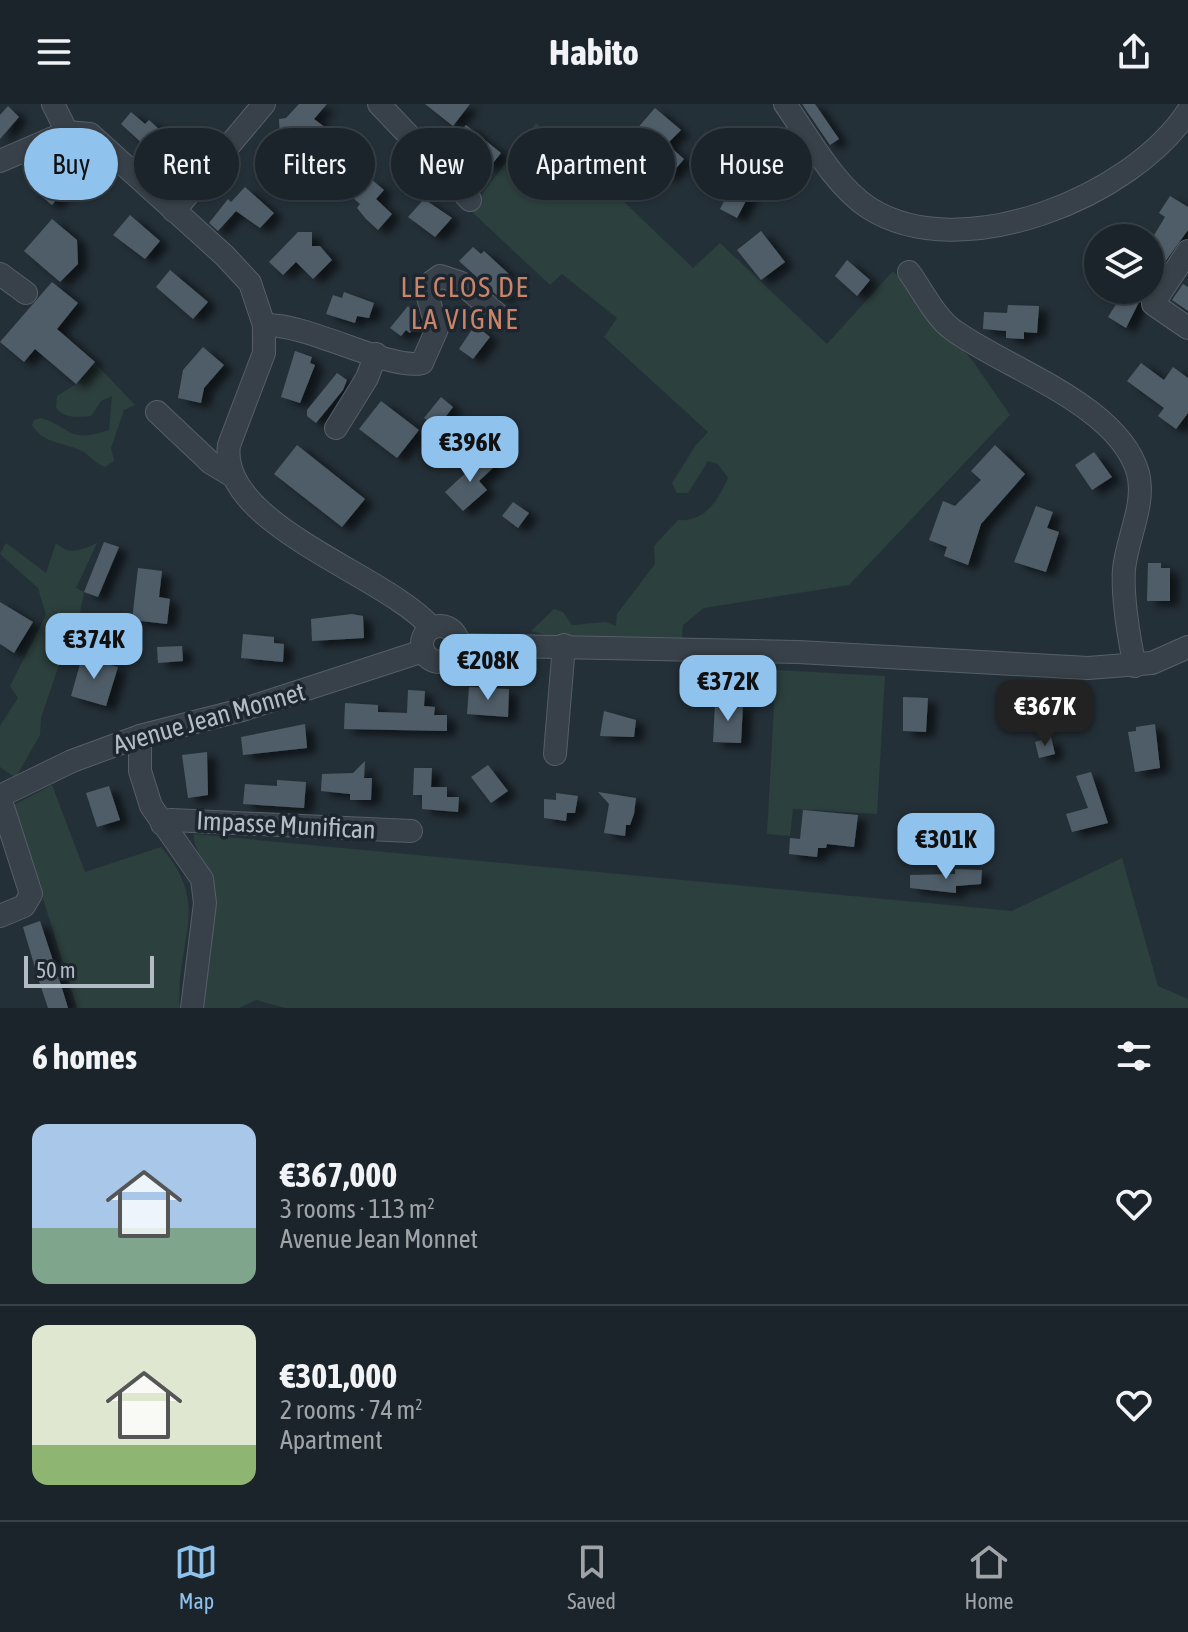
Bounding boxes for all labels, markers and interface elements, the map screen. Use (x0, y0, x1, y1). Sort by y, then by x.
icon: menu (32, 30, 76, 74)
icon: share (1112, 30, 1156, 74)
text: Habito (549, 31, 639, 73)
chip: Buy (24, 128, 118, 200)
chip: Rent (134, 128, 239, 200)
chip: Filters (255, 128, 375, 200)
chip: New (391, 128, 492, 200)
chip: Apartment (508, 128, 675, 200)
chip: House (691, 128, 812, 200)
map controls (1084, 224, 1164, 304)
button: layers (1084, 224, 1164, 304)
district label: LE CLOS DE LA VIGNE (400, 271, 530, 335)
pin: €396K (414, 416, 526, 484)
text: €396K (439, 427, 501, 457)
pin: €374K (38, 613, 150, 681)
text: €374K (63, 624, 125, 654)
pin: €208K (432, 634, 544, 702)
text: €208K (457, 645, 519, 675)
pin: €372K (672, 655, 784, 723)
text: €372K (697, 666, 759, 696)
street label: Avenue Jean Monnet (110, 676, 308, 760)
pin: €367K (989, 680, 1101, 748)
text: €367K (1014, 691, 1076, 721)
street label: Impasse Munifican (196, 805, 376, 845)
pin: €301K (890, 813, 1002, 881)
text: €301K (915, 824, 977, 854)
scale bar (24, 952, 154, 988)
text: 50 m (36, 957, 76, 983)
icon: filters (1112, 1034, 1156, 1078)
text: 6 homes (32, 1037, 137, 1076)
text: €367,000 (280, 1155, 397, 1194)
icon: home (96, 1156, 192, 1252)
icon: heart (1112, 1182, 1156, 1226)
text: 3 rooms · 113 m² (280, 1194, 435, 1224)
text: Avenue Jean Monnet (280, 1224, 478, 1254)
text: €301,000 (280, 1356, 397, 1395)
icon: home (96, 1357, 192, 1453)
icon: heart (1112, 1383, 1156, 1427)
text: 2 rooms · 74 m² (280, 1395, 422, 1425)
text: Apartment (280, 1425, 383, 1455)
tab: Map (174, 1540, 218, 1614)
tab: Saved (567, 1540, 616, 1614)
tab: Home (965, 1540, 1014, 1614)

